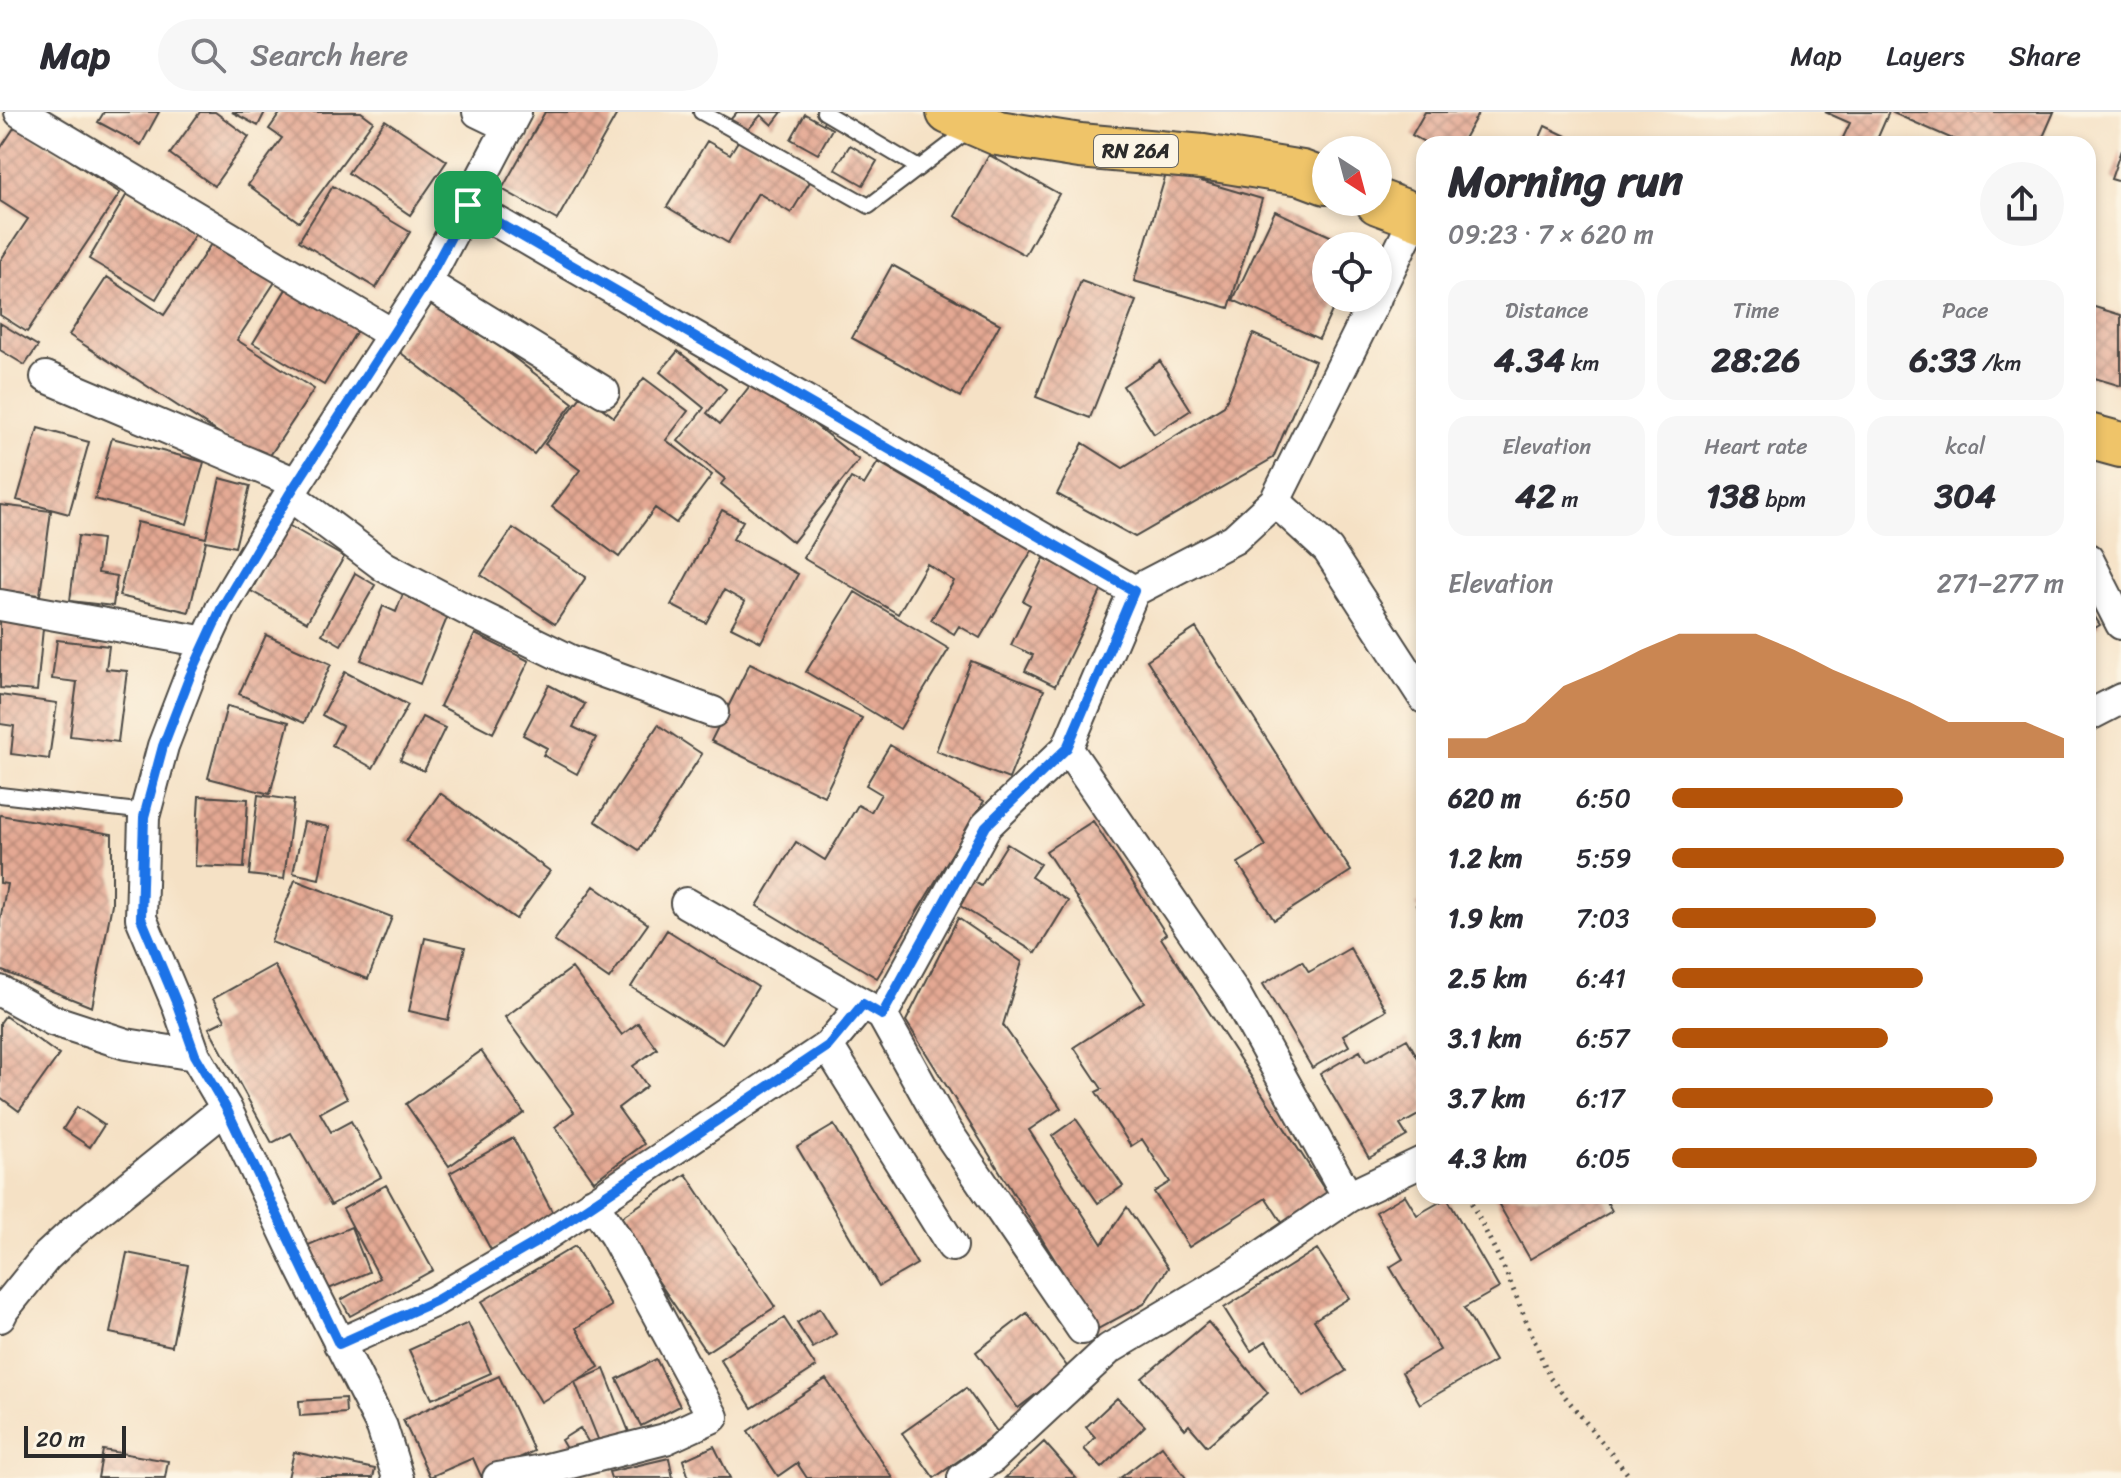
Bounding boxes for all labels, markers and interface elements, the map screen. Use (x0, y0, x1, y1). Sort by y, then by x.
search box (158, 19, 718, 91)
text: Map (40, 22, 110, 89)
text: Search here (250, 28, 408, 82)
text: Map (1790, 31, 1842, 80)
text: Layers (1886, 31, 1965, 80)
text: Share (2009, 31, 2081, 80)
icon: search (186, 33, 230, 77)
road number: RN 26A (1094, 135, 1178, 167)
north arrow (1312, 136, 1392, 216)
map controls (1312, 136, 1392, 312)
text: Morning run (1448, 142, 1683, 220)
button: share (1980, 162, 2064, 246)
pin (434, 171, 502, 239)
icon: arrive (446, 183, 490, 227)
text: 09:23 · 7 × 620 m (1448, 211, 1654, 257)
button: locate (1312, 232, 1392, 312)
text: Distance (1505, 291, 1588, 330)
text: Time (1733, 291, 1779, 330)
text: Pace (1942, 291, 1989, 330)
text: 4.34 (1494, 330, 1565, 390)
text: 28:26 (1711, 330, 1801, 390)
text: 6:33 (1909, 330, 1976, 390)
text: km (1565, 344, 1600, 383)
text: /km (1976, 344, 2021, 383)
text: Elevation (1502, 427, 1591, 466)
text: Heart rate (1704, 427, 1808, 466)
text: kcal (1945, 427, 1985, 466)
text: 42 (1515, 466, 1556, 526)
text: 138 (1706, 466, 1760, 526)
text: 304 (1935, 466, 1996, 526)
text: m (1556, 480, 1578, 519)
text: bpm (1760, 480, 1806, 519)
text: Elevation (1448, 560, 1553, 606)
text: 271–277 m (1937, 560, 2064, 606)
text: 620 m (1448, 775, 1521, 821)
text: 6:50 (1576, 775, 1631, 821)
text: 1.2 km (1448, 835, 1523, 881)
text: 5:59 (1576, 835, 1632, 881)
text: 1.9 km (1448, 895, 1524, 941)
text: 7:03 (1576, 895, 1629, 941)
text: 2.5 km (1448, 955, 1527, 1001)
text: 6:41 (1576, 955, 1626, 1001)
text: 3.1 km (1448, 1015, 1522, 1061)
text: 6:57 (1576, 1015, 1629, 1061)
text: 3.7 km (1448, 1075, 1526, 1121)
text: 6:17 (1576, 1075, 1625, 1121)
text: 4.3 km (1448, 1135, 1527, 1181)
text: 6:05 (1576, 1135, 1631, 1181)
text: 20 m (36, 1420, 85, 1459)
scale bar (24, 1422, 126, 1458)

